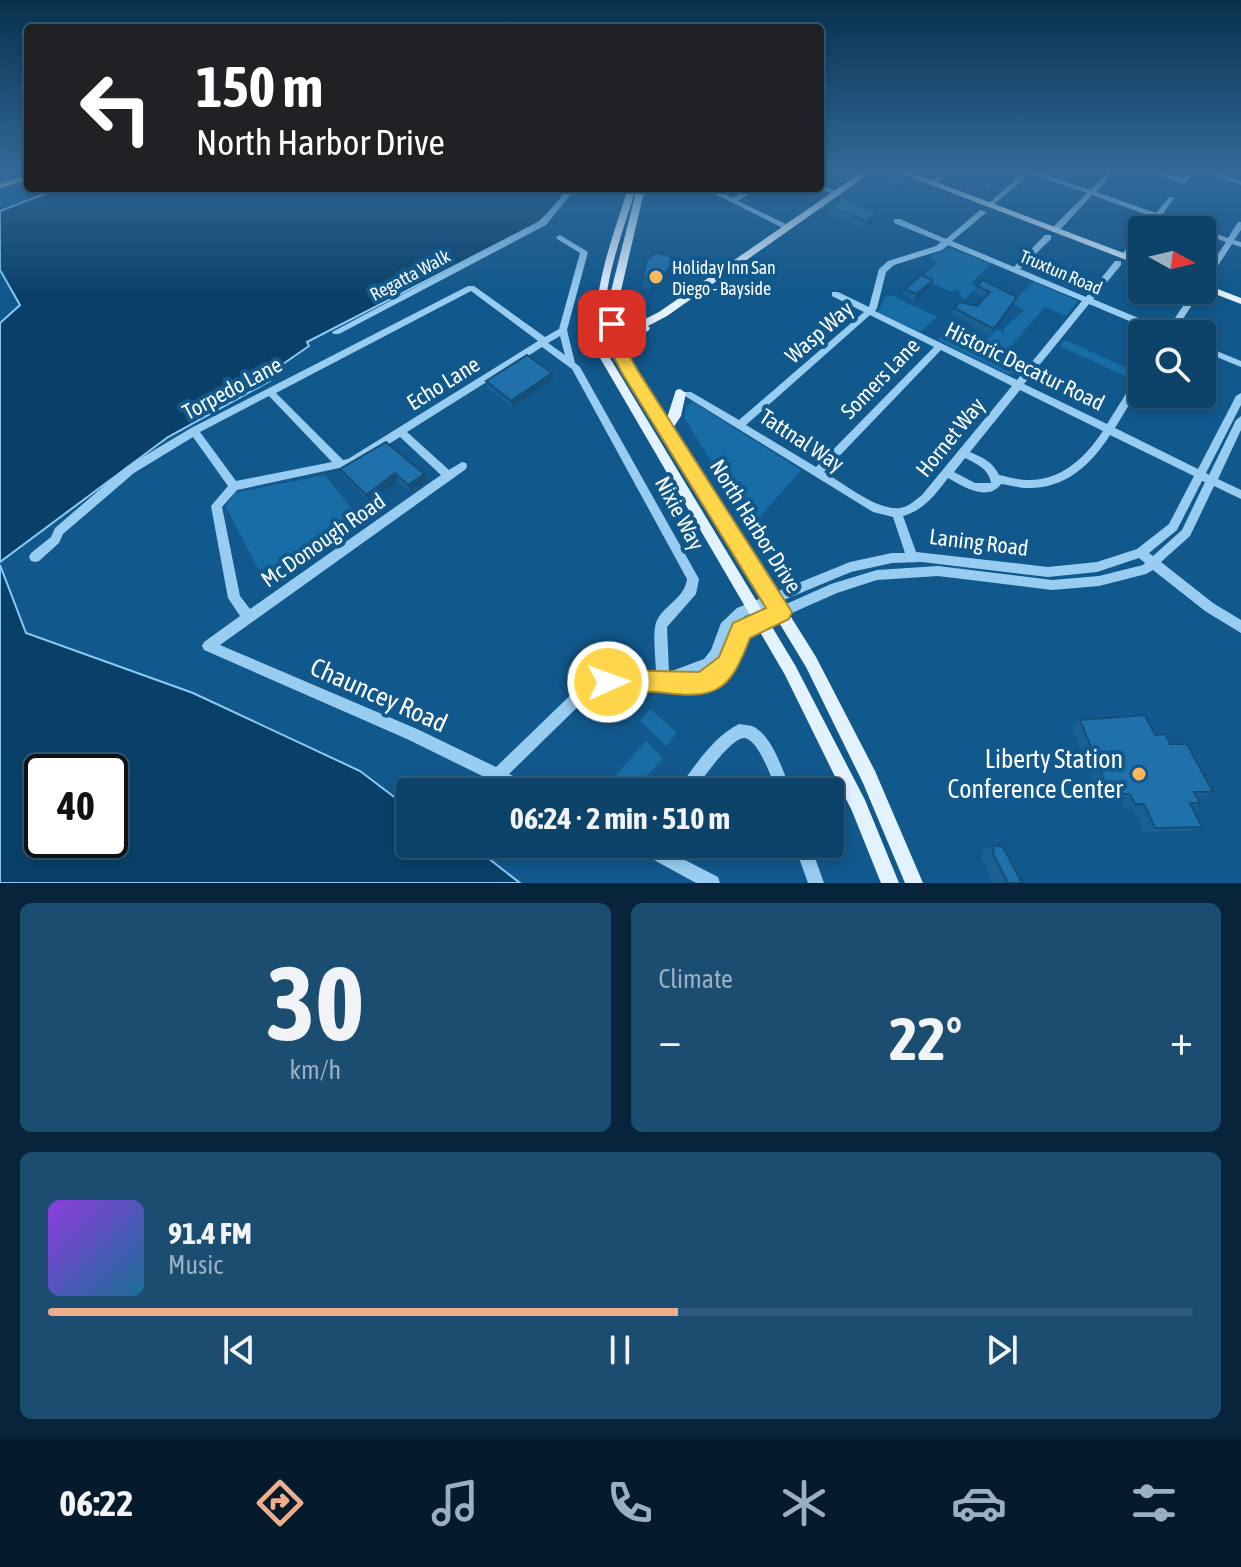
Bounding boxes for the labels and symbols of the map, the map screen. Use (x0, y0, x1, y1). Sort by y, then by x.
north arrow (1128, 216, 1216, 304)
street label: Regatta Walk (366, 245, 454, 305)
street label: Truxtun Road (1017, 245, 1105, 299)
place label: Holiday Inn San Diego - Bayside (672, 257, 776, 299)
marker: Holiday Inn San Diego - Bayside (647, 268, 665, 286)
pin (578, 290, 646, 358)
street label: Wasp Way (780, 296, 858, 368)
street label: Historic Decatur Road (941, 316, 1109, 416)
street label: Somers Lane (835, 332, 925, 424)
street label: Torpedo Lane (178, 351, 286, 425)
street label: Echo Lane (402, 351, 484, 415)
street label: Hornet Way (910, 392, 990, 482)
street label: Tattnal Way (755, 403, 849, 477)
street label: North Harbor Drive (705, 455, 807, 597)
street label: Nixie Way (650, 472, 710, 554)
street label: Mc Donough Road (256, 488, 390, 592)
street label: Laning Road (928, 523, 1030, 561)
position arrow (566, 640, 650, 724)
street label: Chauncey Road (306, 651, 452, 739)
place label: Liberty Station Conference Center (948, 744, 1123, 804)
speed limit sign: 40 (24, 754, 128, 858)
marker: Liberty Station Conference Center (1130, 765, 1148, 783)

